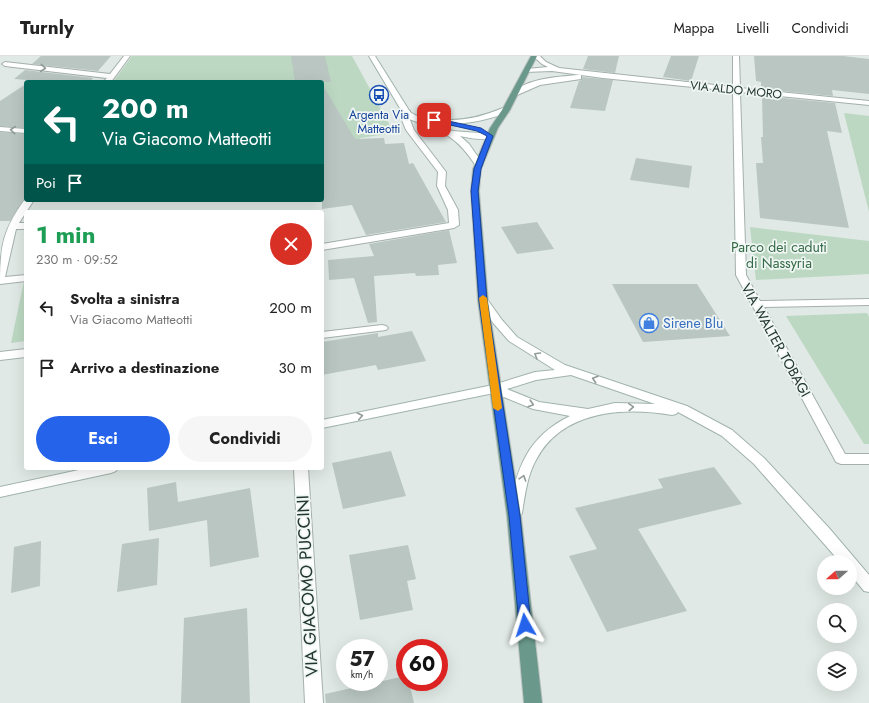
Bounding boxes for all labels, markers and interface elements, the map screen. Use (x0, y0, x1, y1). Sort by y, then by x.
text: Turnly (20, 14, 74, 41)
text: Mappa (673, 18, 714, 38)
text: Livelli (736, 18, 769, 38)
text: Condividi (791, 18, 849, 38)
one-way arrow (40, 63, 46, 72)
street label: VIA ALDO MORO (689, 76, 783, 104)
bus stop icon: Argenta Via Matteotti (368, 84, 390, 106)
text: 200 m (102, 88, 189, 129)
icon: left (36, 96, 88, 148)
pin (417, 103, 451, 137)
place label: Argenta Via Matteotti (349, 106, 409, 138)
icon: arrive (423, 109, 445, 131)
one-way arrow (10, 125, 16, 134)
text: Via Giacomo Matteotti (102, 126, 272, 152)
text: Poi (36, 172, 56, 194)
icon: arrive (64, 172, 86, 194)
text: 1 min (36, 217, 96, 252)
button: close (270, 223, 312, 265)
park label: Parco dei caduti di Nassyria (731, 237, 827, 273)
text: 230 m · 09:52 (36, 250, 118, 269)
street label: VIA WALTER TOBAGI (736, 280, 816, 400)
text: Svolta a sinistra (70, 288, 180, 310)
icon: left (36, 297, 58, 319)
text: 200 m (269, 297, 312, 319)
text: Via Giacomo Matteotti (70, 310, 193, 329)
shop icon: Sirene Blu (638, 312, 660, 334)
place label: Sirene Blu (663, 313, 723, 333)
one-way arrow (534, 352, 541, 359)
icon: arrive (36, 357, 58, 379)
text: Arrivo a destinazione (70, 357, 219, 379)
text: 30 m (279, 357, 312, 379)
one-way arrow (592, 375, 599, 384)
one-way arrow (527, 399, 534, 408)
one-way arrow (628, 402, 634, 411)
one-way arrow (357, 413, 363, 421)
button: Esci (36, 416, 170, 462)
button: Condividi (178, 416, 312, 462)
one-way arrow (518, 474, 527, 481)
street label: VIA GIACOMO PUCCINI (290, 495, 324, 677)
north arrow (817, 555, 857, 595)
map controls (817, 555, 857, 691)
button: search (817, 603, 857, 643)
position arrow (504, 604, 546, 646)
speed limit sign: 60 (396, 639, 448, 691)
text: 57 (350, 645, 374, 674)
button: layers (817, 651, 857, 691)
text: km/h (351, 667, 373, 682)

